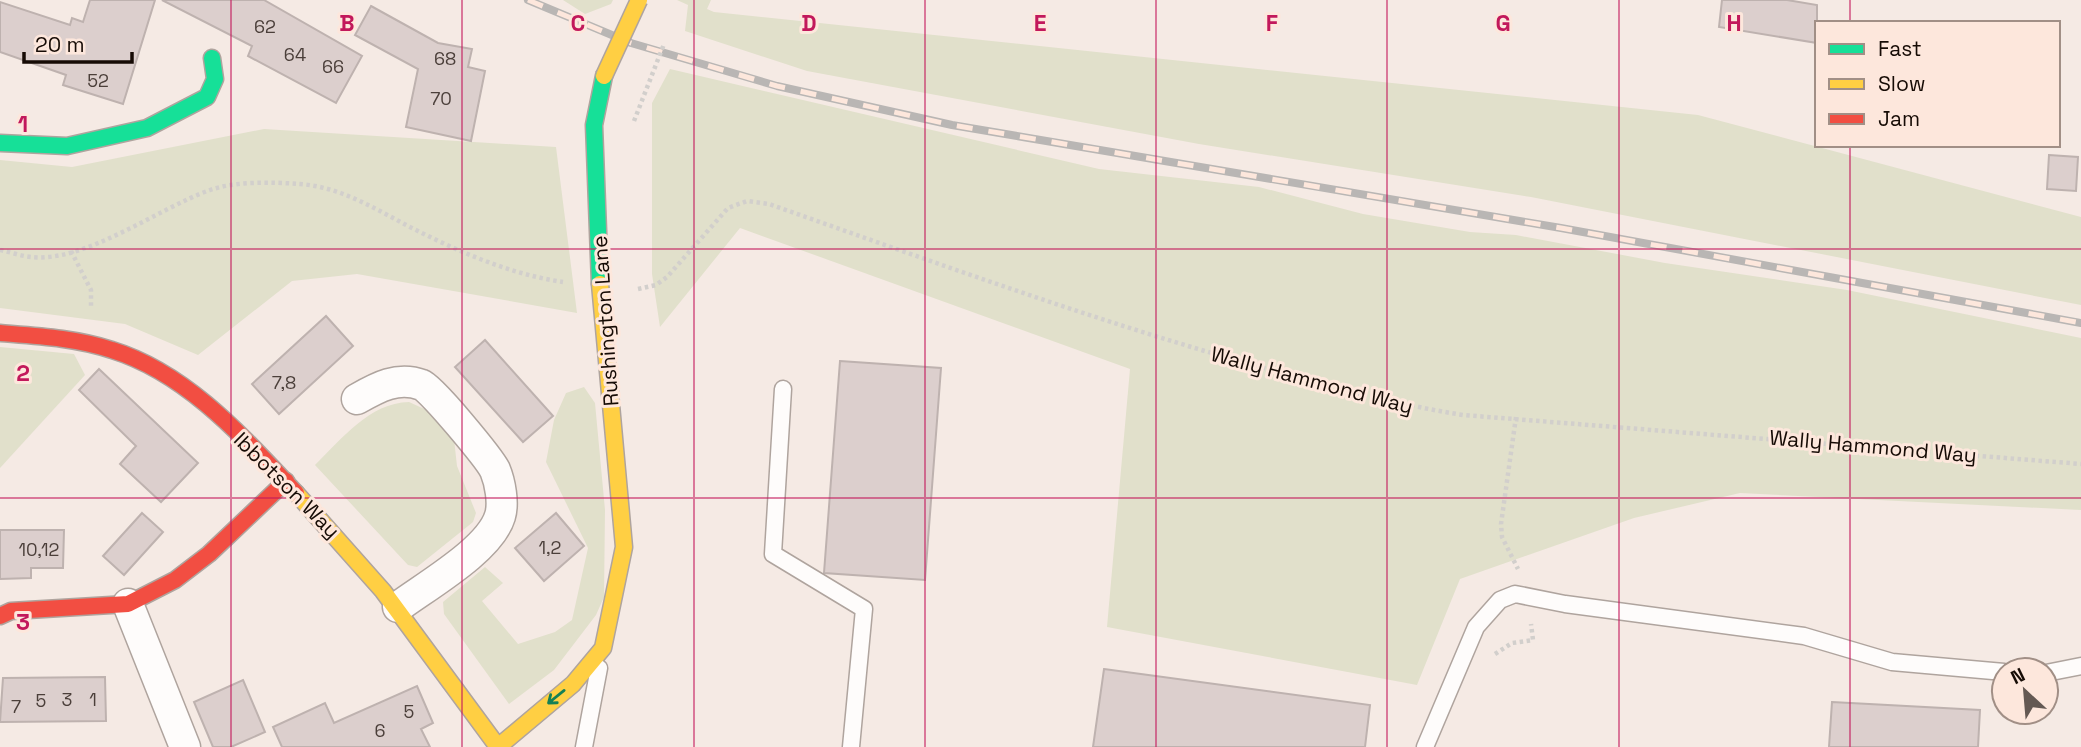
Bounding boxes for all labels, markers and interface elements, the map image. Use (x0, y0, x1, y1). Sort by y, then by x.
text: B (339, 8, 355, 38)
text: C (571, 8, 585, 38)
text: D (801, 8, 817, 38)
text: E (1034, 8, 1046, 38)
text: F (1266, 8, 1278, 38)
text: G (1495, 8, 1511, 38)
text: H (1726, 8, 1742, 38)
house number: 62 (254, 15, 276, 38)
scale bar (24, 21, 133, 65)
legend (1815, 21, 2060, 147)
text: 20 m (35, 31, 85, 58)
text: Fast (1878, 35, 1922, 62)
house number: 64 (284, 43, 306, 66)
house number: 68 (434, 47, 456, 70)
house number: 66 (322, 55, 344, 78)
house number: 52 (87, 69, 109, 92)
text: Slow (1878, 70, 1926, 97)
house number: 70 (430, 87, 452, 110)
text: Jam (1878, 105, 1920, 132)
text: 1 (18, 109, 28, 139)
street label: Rushington Lane (586, 235, 624, 407)
street label: Wally Hammond Way (1208, 340, 1416, 420)
text: 2 (16, 358, 30, 388)
house number: 7,8 (272, 371, 296, 394)
street label: Wally Hammond Way (1768, 423, 1978, 469)
street label: Ibbotson Way (228, 426, 346, 544)
house number: 1,2 (539, 536, 561, 559)
house number: 10,12 (19, 538, 59, 561)
text: 3 (16, 607, 30, 637)
north arrow (1990, 656, 2060, 726)
text: N (2007, 662, 2029, 690)
house number: 3 (62, 688, 72, 711)
house number: 1 (89, 688, 97, 711)
house number: 5 (36, 689, 46, 712)
one-way arrow (548, 689, 566, 705)
house number: 7 (11, 695, 21, 718)
house number: 5 (404, 700, 414, 723)
house number: 6 (374, 719, 386, 742)

